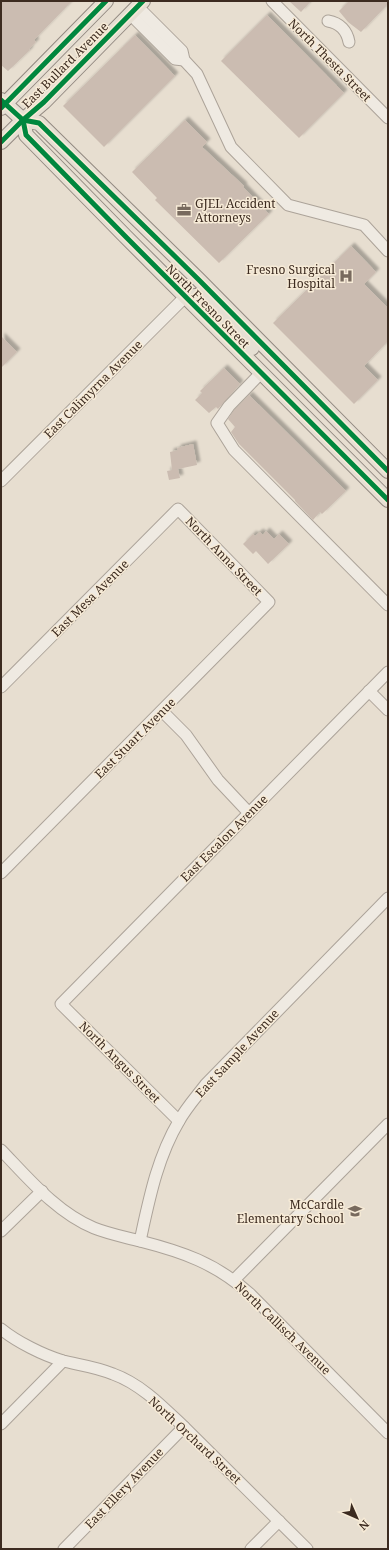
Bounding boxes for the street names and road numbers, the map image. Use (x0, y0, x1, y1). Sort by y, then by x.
street label: North Thesta Street (285, 15, 375, 105)
street label: East Bullard Avenue (18, 18, 112, 112)
street label: North Fresno Street (162, 260, 254, 352)
street label: East Calimyrna Avenue (40, 336, 146, 442)
street label: North Anna Street (182, 513, 266, 599)
street label: East Mesa Avenue (48, 556, 132, 640)
street label: East Stuart Avenue (91, 694, 179, 782)
street label: East Escalon Avenue (177, 791, 271, 885)
street label: East Sample Avenue (192, 1005, 282, 1101)
street label: North Angus Street (75, 1017, 165, 1107)
street label: North Callisch Avenue (231, 1278, 335, 1378)
street label: North Orchard Street (145, 1392, 245, 1488)
street label: East Ellery Avenue (81, 1444, 167, 1532)

